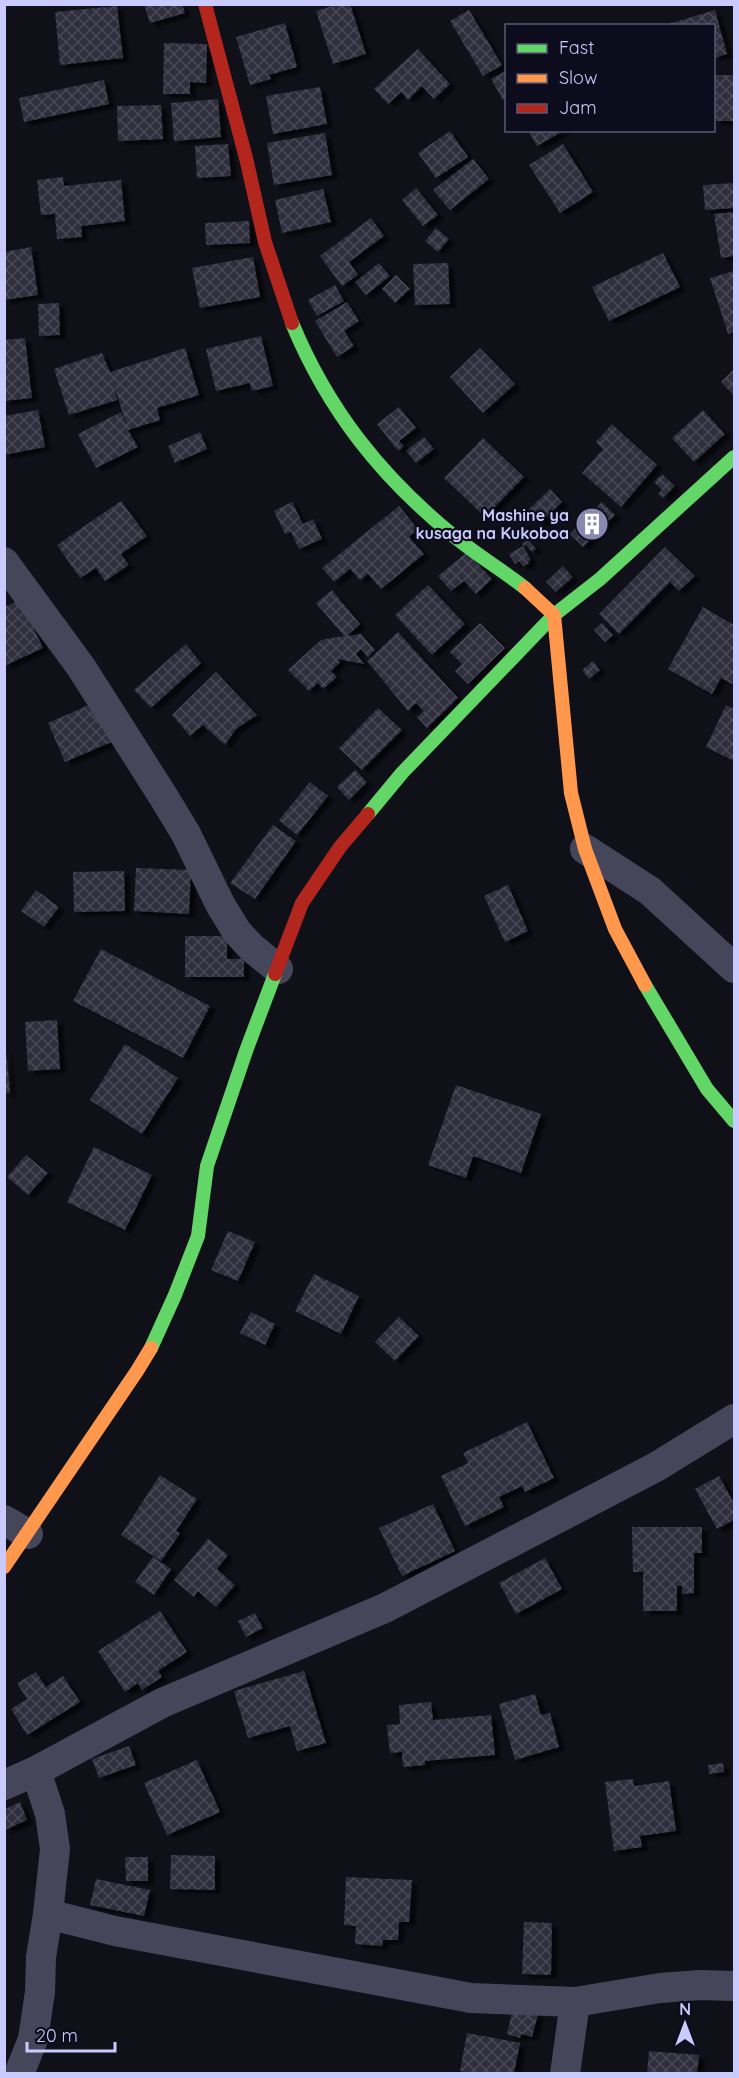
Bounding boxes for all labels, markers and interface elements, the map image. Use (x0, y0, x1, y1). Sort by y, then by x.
legend (505, 24, 715, 132)
text: Fast (559, 36, 594, 59)
text: Slow (559, 66, 597, 89)
text: Jam (559, 96, 597, 119)
place label: Mashine ya kusaga na Kukoboa (415, 505, 569, 543)
building icon: Mashine ya kusaga na Kukoboa (574, 506, 610, 542)
north arrow (655, 1994, 715, 2054)
text: N (679, 1999, 691, 2019)
scale bar (27, 2015, 116, 2053)
text: 20 m (36, 2024, 78, 2047)

